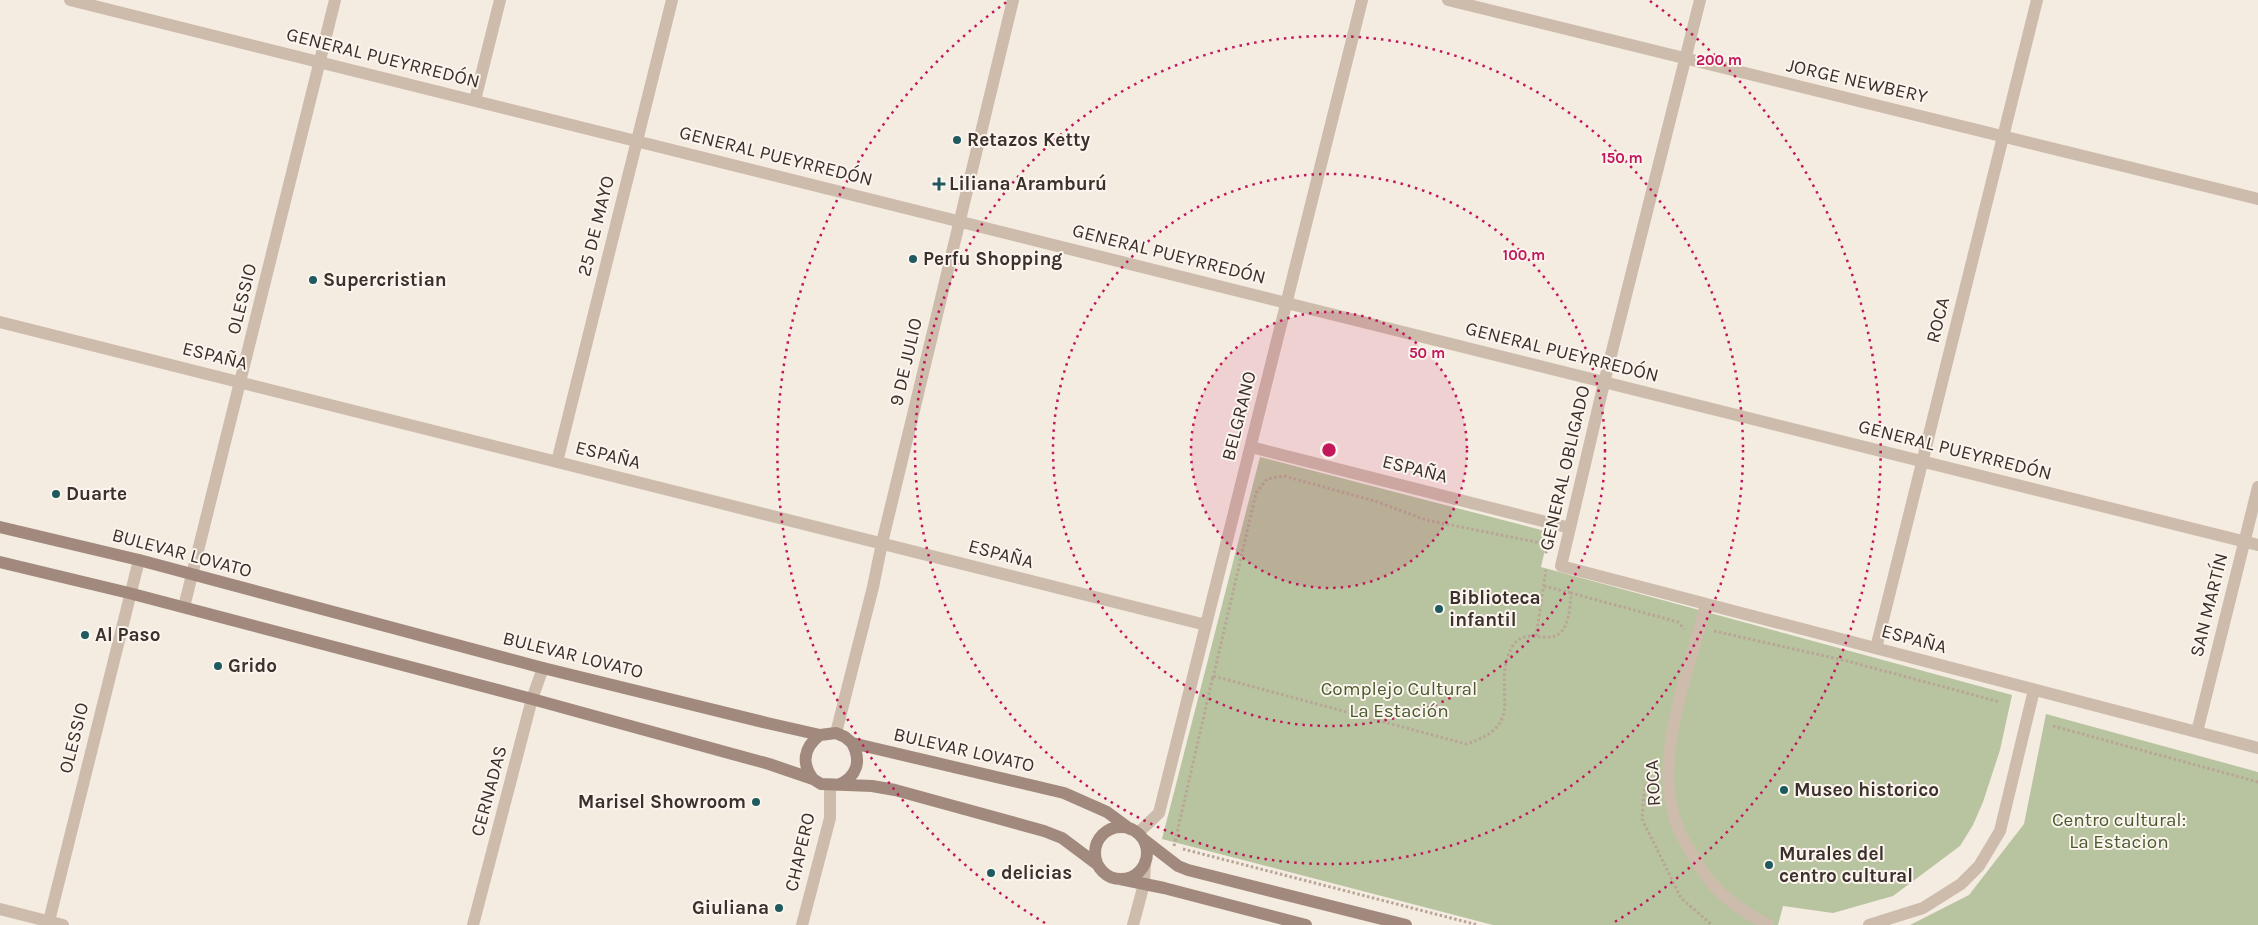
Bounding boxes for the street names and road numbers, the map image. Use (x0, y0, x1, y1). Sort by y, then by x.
street label: GENERAL PUEYRREDÓN (284, 22, 482, 93)
street label: JORGE NEWBERY (1784, 54, 1930, 108)
street label: GENERAL PUEYRREDÓN (677, 120, 875, 191)
street label: 25 DE MAYO (573, 173, 619, 279)
street label: GENERAL PUEYRREDÓN (1070, 218, 1268, 289)
street label: OLESSIO (223, 261, 261, 337)
street label: ROCA (1922, 295, 1954, 345)
street label: 9 DE JULIO (885, 316, 927, 408)
street label: GENERAL PUEYRREDÓN (1463, 316, 1661, 387)
street label: ESPAÑA (180, 337, 250, 375)
street label: BELGRANO (1217, 369, 1261, 463)
street label: GENERAL OBLIGADO (1535, 383, 1595, 553)
street label: GENERAL PUEYRREDÓN (1856, 414, 2054, 485)
street label: ESPAÑA (573, 436, 643, 474)
street label: ESPAÑA (1380, 450, 1450, 488)
street label: BULEVAR LOVATO (110, 524, 254, 582)
street label: ESPAÑA (966, 535, 1036, 573)
street label: SAN MARTÍN (2184, 550, 2233, 659)
street label: ESPAÑA (1879, 620, 1949, 658)
street label: BULEVAR LOVATO (501, 627, 645, 683)
street label: OLESSIO (55, 700, 93, 776)
street label: BULEVAR LOVATO (891, 723, 1037, 777)
street label: CERNADAS (466, 743, 512, 839)
street label: ROCA (1641, 759, 1665, 807)
street label: CHAPERO (780, 810, 820, 894)

